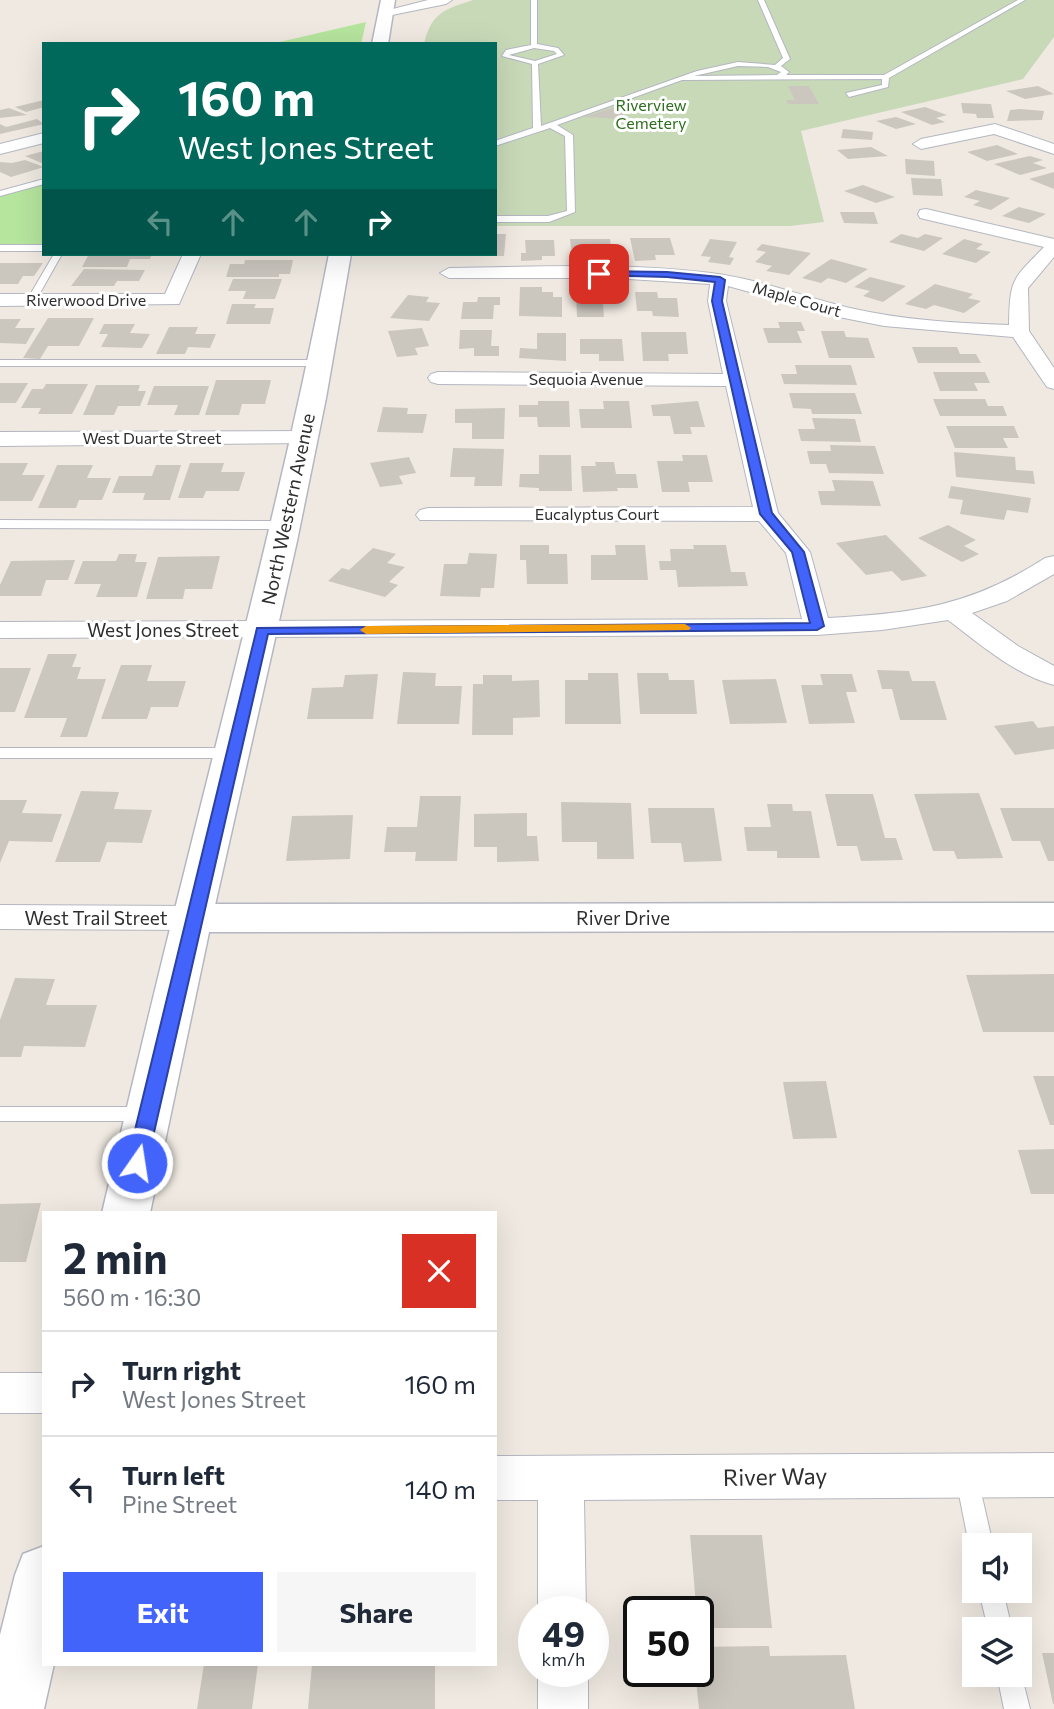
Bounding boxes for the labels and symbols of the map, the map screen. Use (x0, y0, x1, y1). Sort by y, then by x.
park label: Riverview Cemetery (615, 95, 687, 132)
pin (569, 244, 629, 304)
street label: Maple Court (751, 277, 844, 320)
street label: Riverwood Drive (26, 290, 146, 309)
street label: Sequoia Avenue (529, 369, 643, 388)
street label: North Western Avenue (256, 411, 319, 607)
street label: West Duarte Street (82, 428, 222, 447)
street label: Eucalyptus Court (535, 504, 660, 523)
street label: West Jones Street (87, 618, 239, 641)
street label: West Trail Street (24, 906, 168, 929)
street label: River Drive (576, 906, 670, 929)
position arrow (100, 1126, 174, 1200)
street label: River Way (723, 1461, 827, 1491)
speed limit sign: 50 (623, 1596, 714, 1687)

